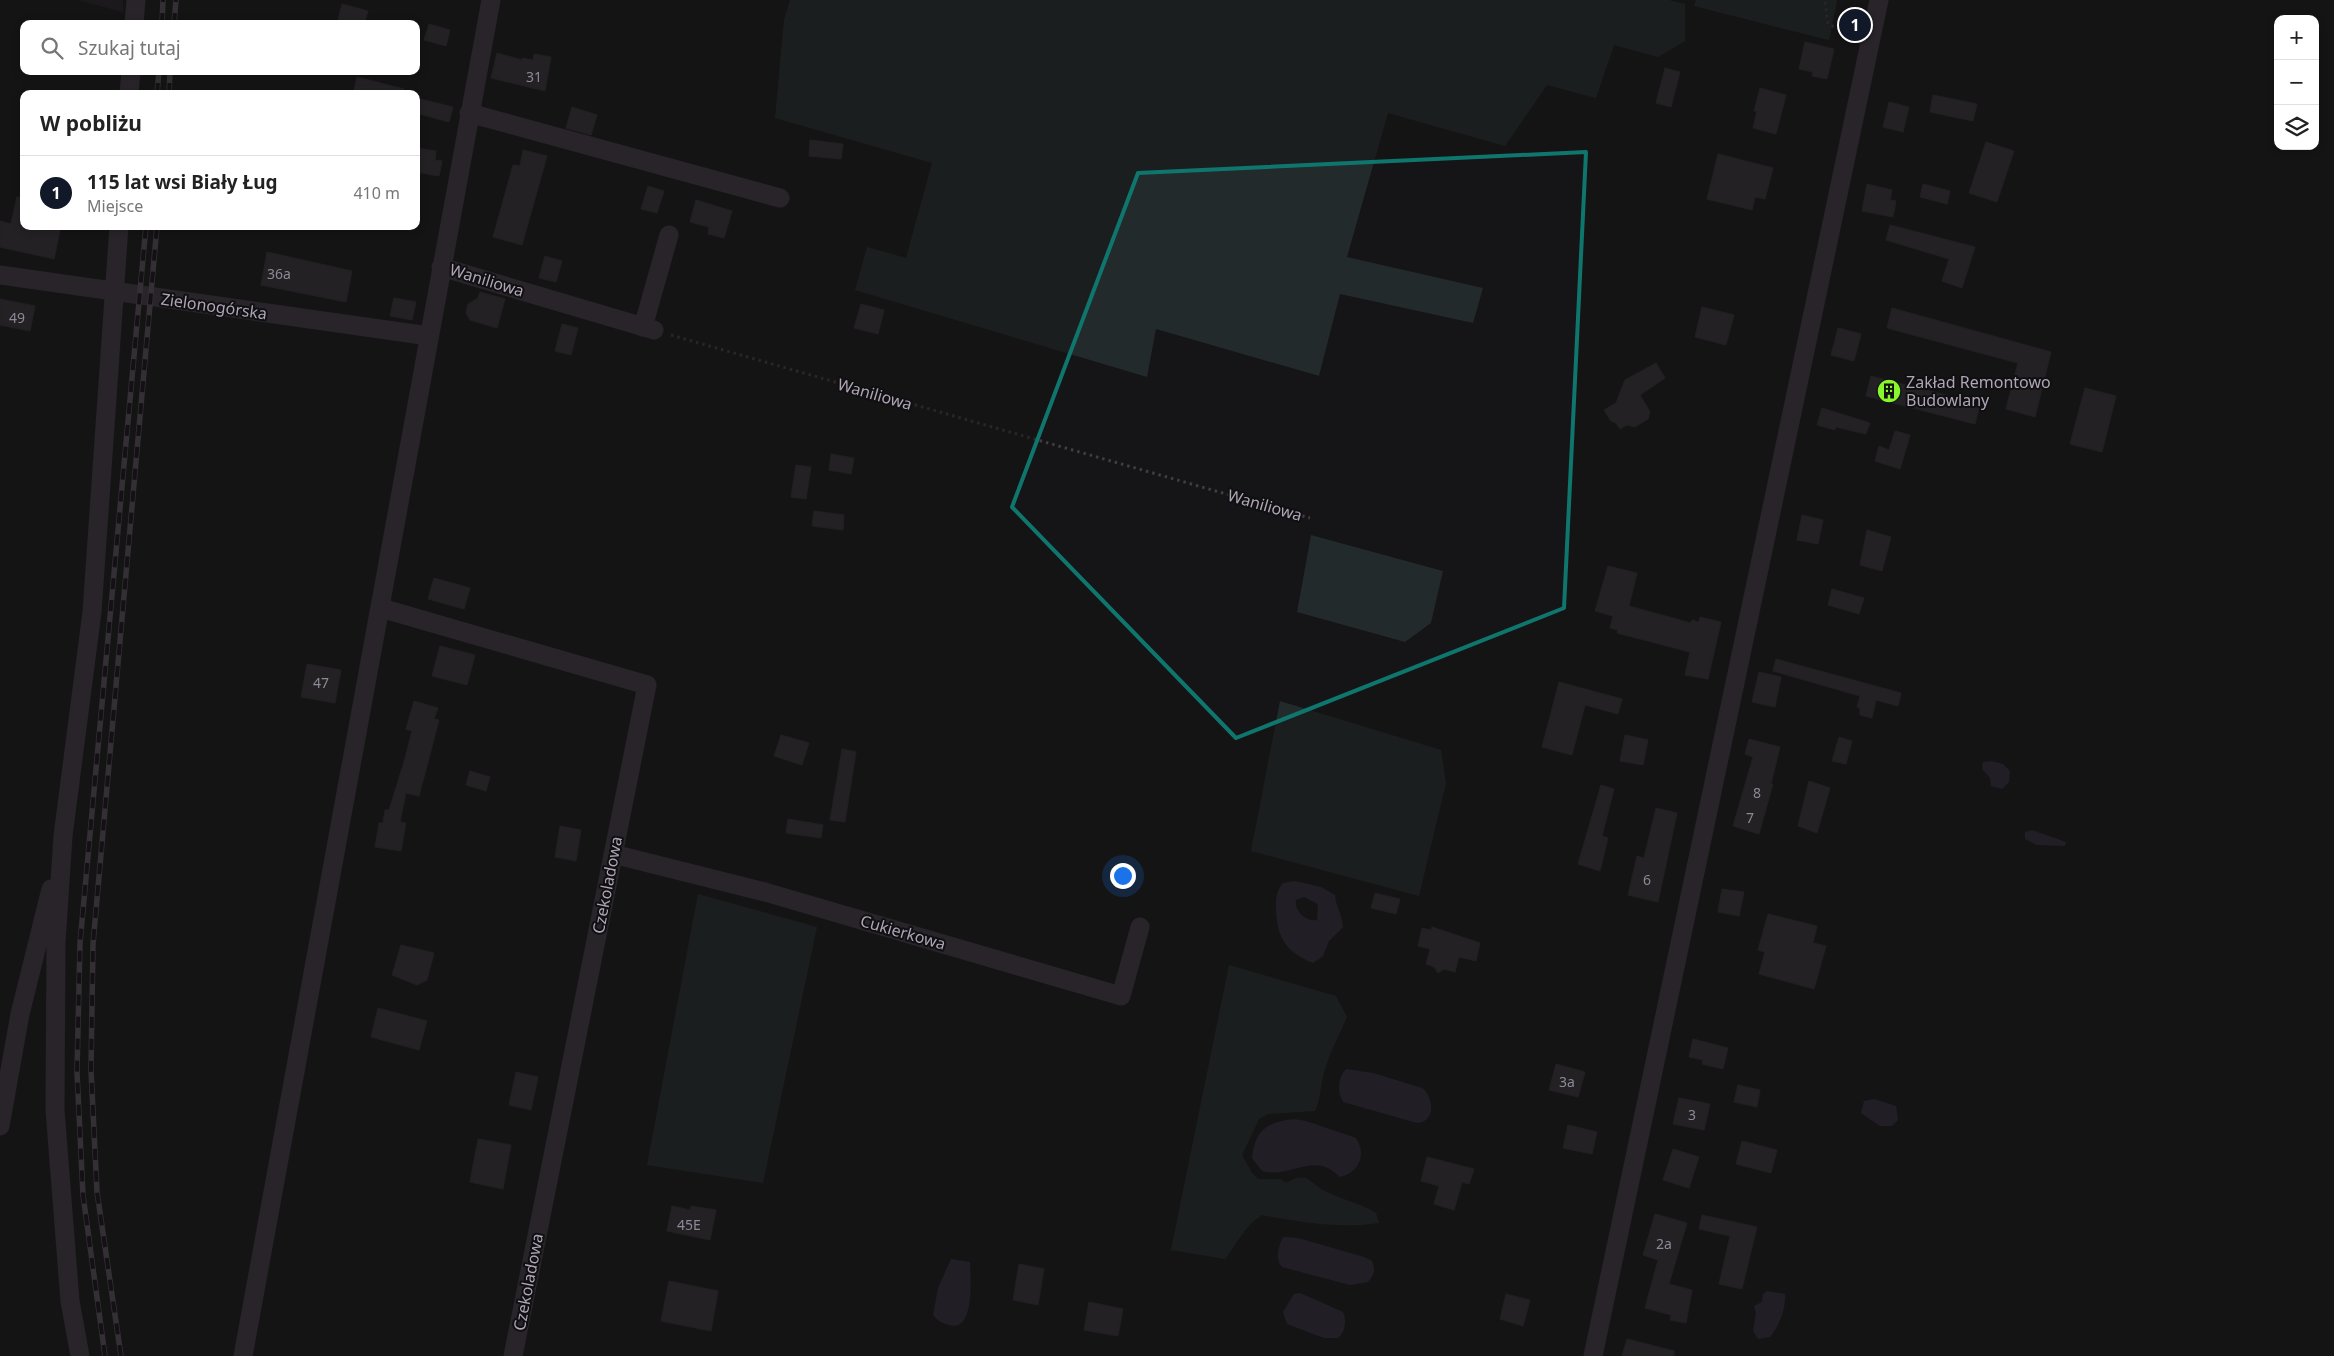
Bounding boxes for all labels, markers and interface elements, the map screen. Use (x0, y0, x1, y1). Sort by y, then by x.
pin: 1 (1839, 6, 1871, 44)
map controls (2274, 15, 2319, 150)
button: + (2274, 15, 2319, 60)
search box (20, 20, 420, 75)
icon: search (38, 34, 66, 62)
text: Szukaj tutaj (78, 35, 181, 61)
button: − (2274, 60, 2319, 105)
house number: 31 (526, 67, 542, 86)
button: layers (2274, 105, 2319, 150)
text: W pobliżu (40, 109, 142, 137)
text: 115 lat wsi Biały Ług (87, 169, 278, 195)
text: 1 (51, 182, 61, 204)
text: 410 m (353, 182, 400, 204)
text: Miejsce (87, 195, 143, 217)
street label: Waniliowa (447, 258, 527, 302)
house number: 36a (267, 264, 291, 283)
street label: Zielonogórska (159, 288, 269, 324)
house number: 49 (9, 308, 25, 327)
place label: Zakład Remontowo Budowlany (1906, 371, 2051, 411)
street label: Waniliowa (835, 373, 915, 415)
building icon: Zakład Remontowo Budowlany (1876, 378, 1902, 404)
street label: Waniliowa (1225, 484, 1305, 526)
house number: 47 (313, 673, 329, 692)
house number: 8 (1753, 783, 1761, 802)
house number: 7 (1746, 808, 1754, 827)
street label: Czekoladowa (587, 834, 627, 936)
your location (1110, 863, 1136, 889)
house number: 6 (1643, 870, 1651, 889)
street label: Cukierkowa (858, 909, 948, 955)
house number: 3a (1559, 1072, 1575, 1091)
house number: 3 (1688, 1105, 1696, 1124)
house number: 45E (677, 1215, 701, 1234)
street label: Czekoladowa (508, 1231, 548, 1333)
house number: 2a (1656, 1234, 1672, 1253)

